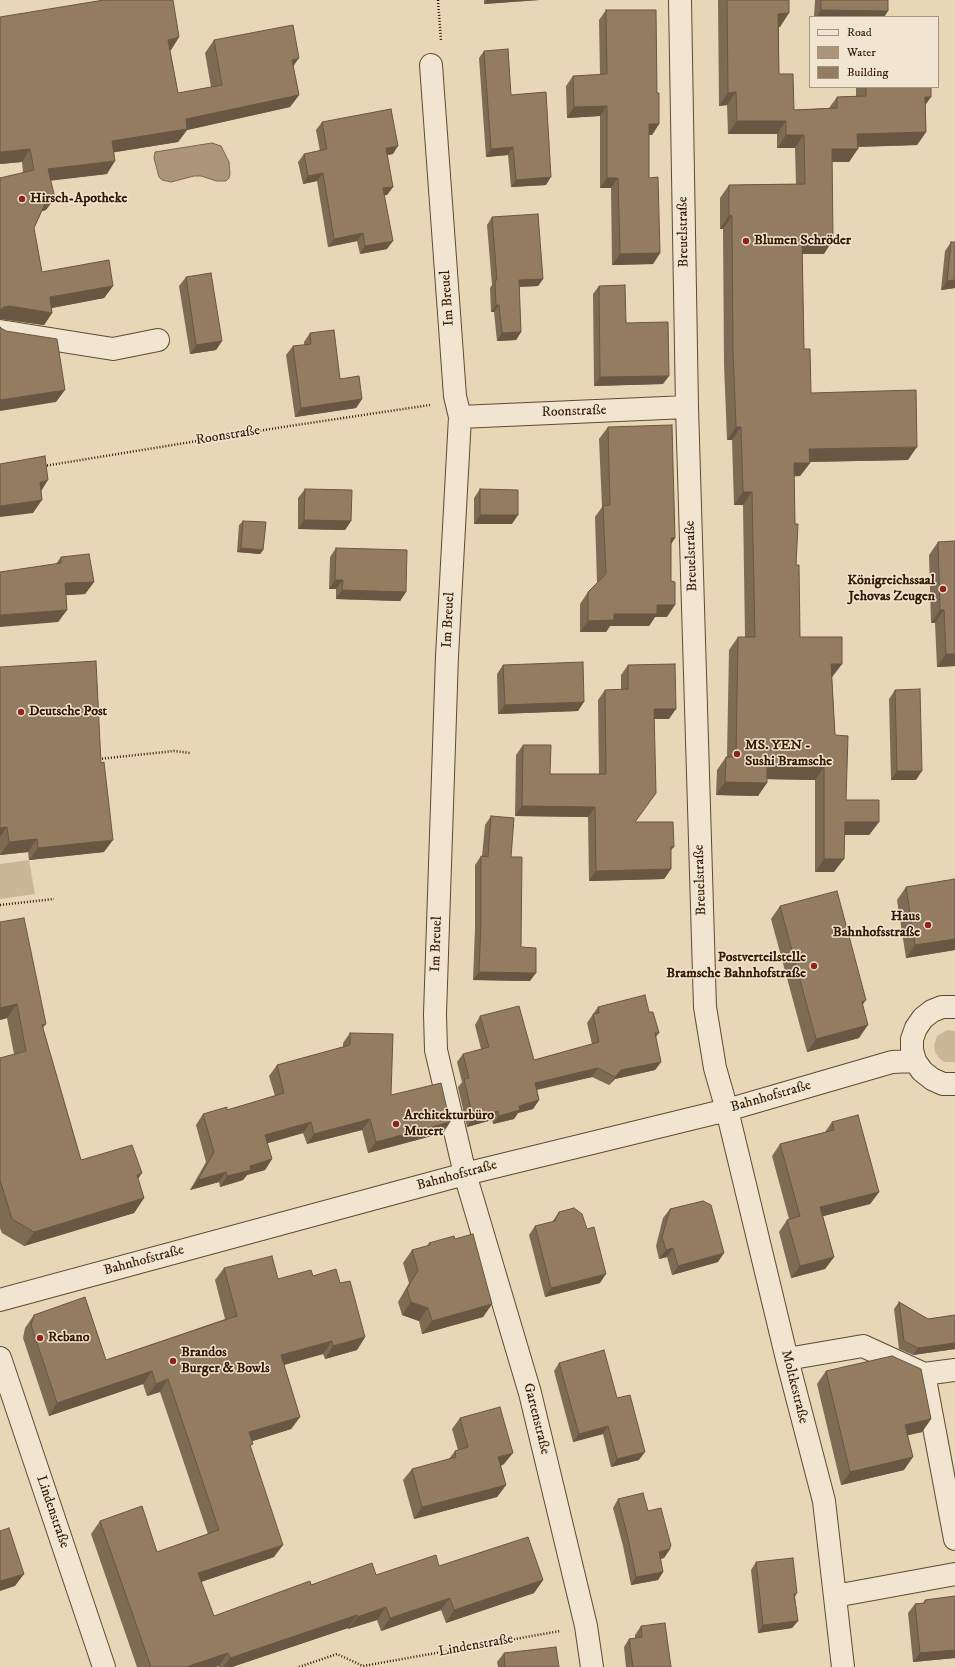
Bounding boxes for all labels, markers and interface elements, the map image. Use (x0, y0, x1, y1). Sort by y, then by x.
legend (809, 16, 939, 88)
text: Road (847, 25, 872, 40)
text: Water (847, 45, 876, 60)
text: Building (847, 65, 888, 80)
place label: Hirsch-Apotheke (30, 191, 127, 207)
marker: Hirsch-Apotheke (17, 194, 27, 204)
street label: Breuelstraße (675, 196, 693, 268)
place label: Blumen Schröder (754, 233, 851, 249)
marker: Blumen Schröder (741, 236, 751, 246)
street label: Im Breuel (438, 270, 458, 326)
street label: Roonstraße (541, 402, 607, 422)
street label: Roonstraße (195, 423, 261, 449)
street label: Breuelstraße (682, 520, 702, 592)
place label: Königreichssaal Jehovas Zeugen (847, 573, 935, 606)
marker: Königreichssaal Jehovas Zeugen (938, 584, 948, 594)
street label: Im Breuel (439, 592, 459, 648)
place label: Deutsche Post (29, 704, 107, 720)
marker: Deutsche Post (16, 707, 26, 717)
place label: MS. YEN - Sushi Bramsche (745, 738, 832, 770)
marker: MS. YEN - Sushi Bramsche (732, 749, 742, 759)
street label: Breuelstraße (691, 844, 711, 916)
place label: Haus Bahnhofsstraße (833, 909, 920, 942)
street label: Im Breuel (428, 916, 446, 972)
marker: Haus Bahnhofsstraße (923, 920, 933, 930)
place label: Postverteilstelle Bramsche Bahnhofstraße (666, 950, 806, 982)
marker: Postverteilstelle Bramsche Bahnhofstraße (809, 961, 819, 971)
street label: Bahnhofstraße (729, 1078, 813, 1116)
place label: Architekturbüro Mutert (404, 1108, 494, 1140)
marker: Architekturbüro Mutert (391, 1119, 401, 1129)
street label: Bahnhofstraße (415, 1157, 499, 1195)
street label: Bahnhofstraße (102, 1242, 186, 1280)
place label: Rebano (48, 1330, 90, 1346)
marker: Rebano (35, 1333, 45, 1343)
place label: Brandos Burger & Bowls (181, 1345, 270, 1378)
street label: Moltkestraße (777, 1349, 811, 1425)
marker: Brandos Burger & Bowls (168, 1356, 178, 1366)
street label: Gartenstraße (519, 1381, 553, 1457)
street label: Lindenstraße (32, 1474, 72, 1550)
street label: Lindenstraße (437, 1631, 515, 1661)

